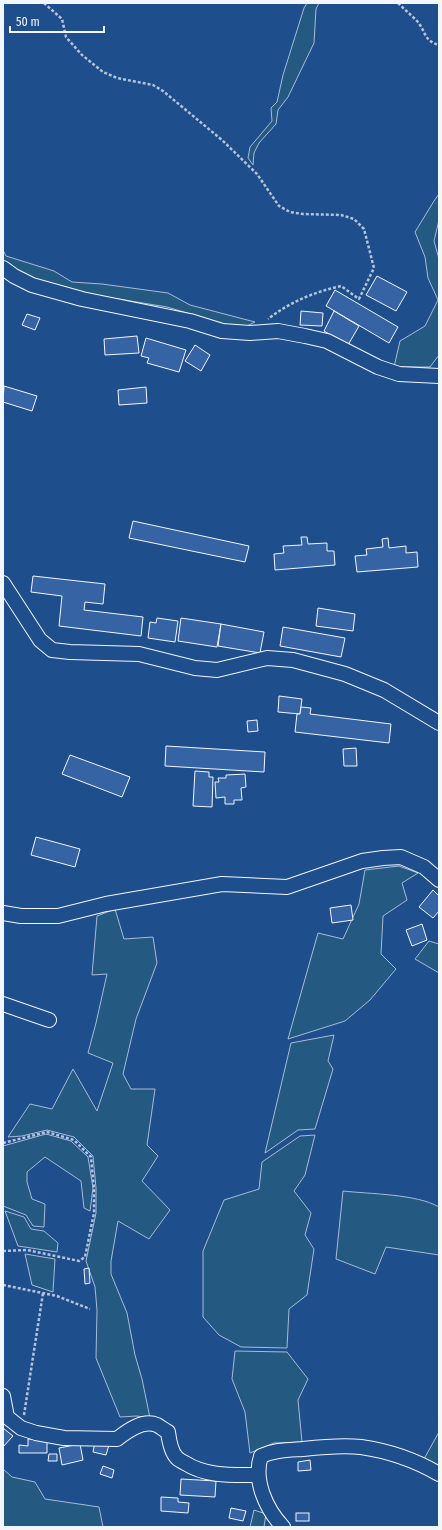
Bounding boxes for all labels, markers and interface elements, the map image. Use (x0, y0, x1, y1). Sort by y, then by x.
scale bar (10, 8, 104, 34)
text: 50 m (16, 15, 40, 29)

